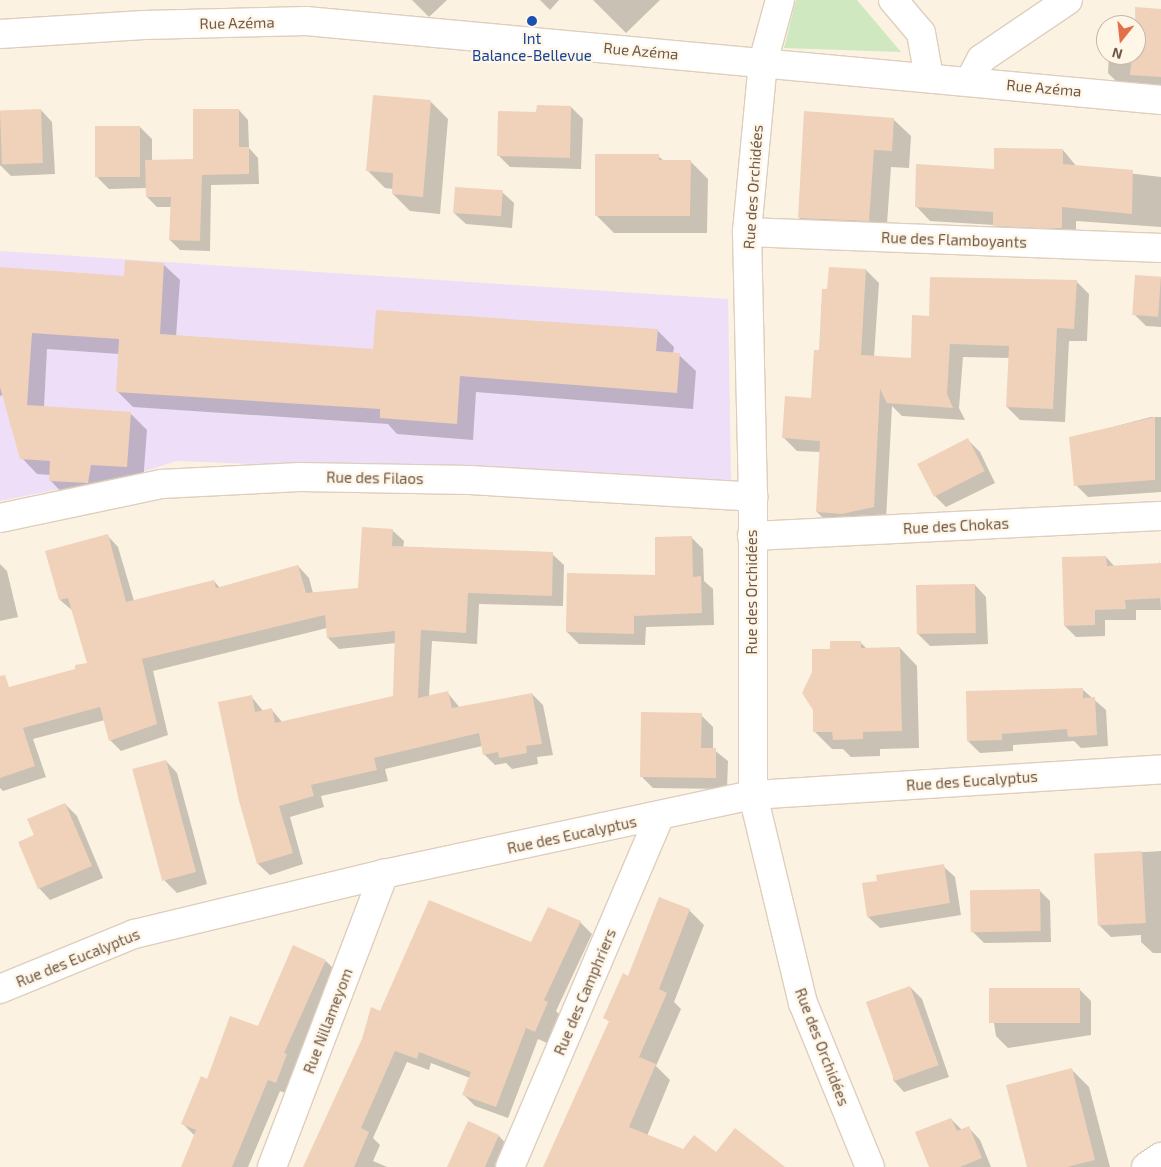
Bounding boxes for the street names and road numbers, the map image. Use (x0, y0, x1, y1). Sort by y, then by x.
street label: Rue Azéma (199, 13, 275, 33)
street label: Rue Azéma (603, 39, 679, 63)
street label: Rue Azéma (1006, 76, 1082, 100)
street label: Rue des Orchidées (740, 124, 766, 250)
street label: Rue des Flamboyants (881, 228, 1027, 252)
street label: Rue des Filaos (326, 468, 424, 488)
street label: Rue des Chokas (903, 514, 1009, 538)
street label: Rue des Orchidées (743, 530, 761, 654)
street label: Rue des Eucalyptus (906, 767, 1038, 795)
street label: Rue des Eucalyptus (506, 812, 638, 858)
street label: Rue des Eucalyptus (13, 925, 143, 991)
street label: Rue des Camphriers (550, 926, 620, 1058)
street label: Rue Nillameyom (300, 966, 356, 1076)
street label: Rue des Orchidées (791, 986, 853, 1108)

